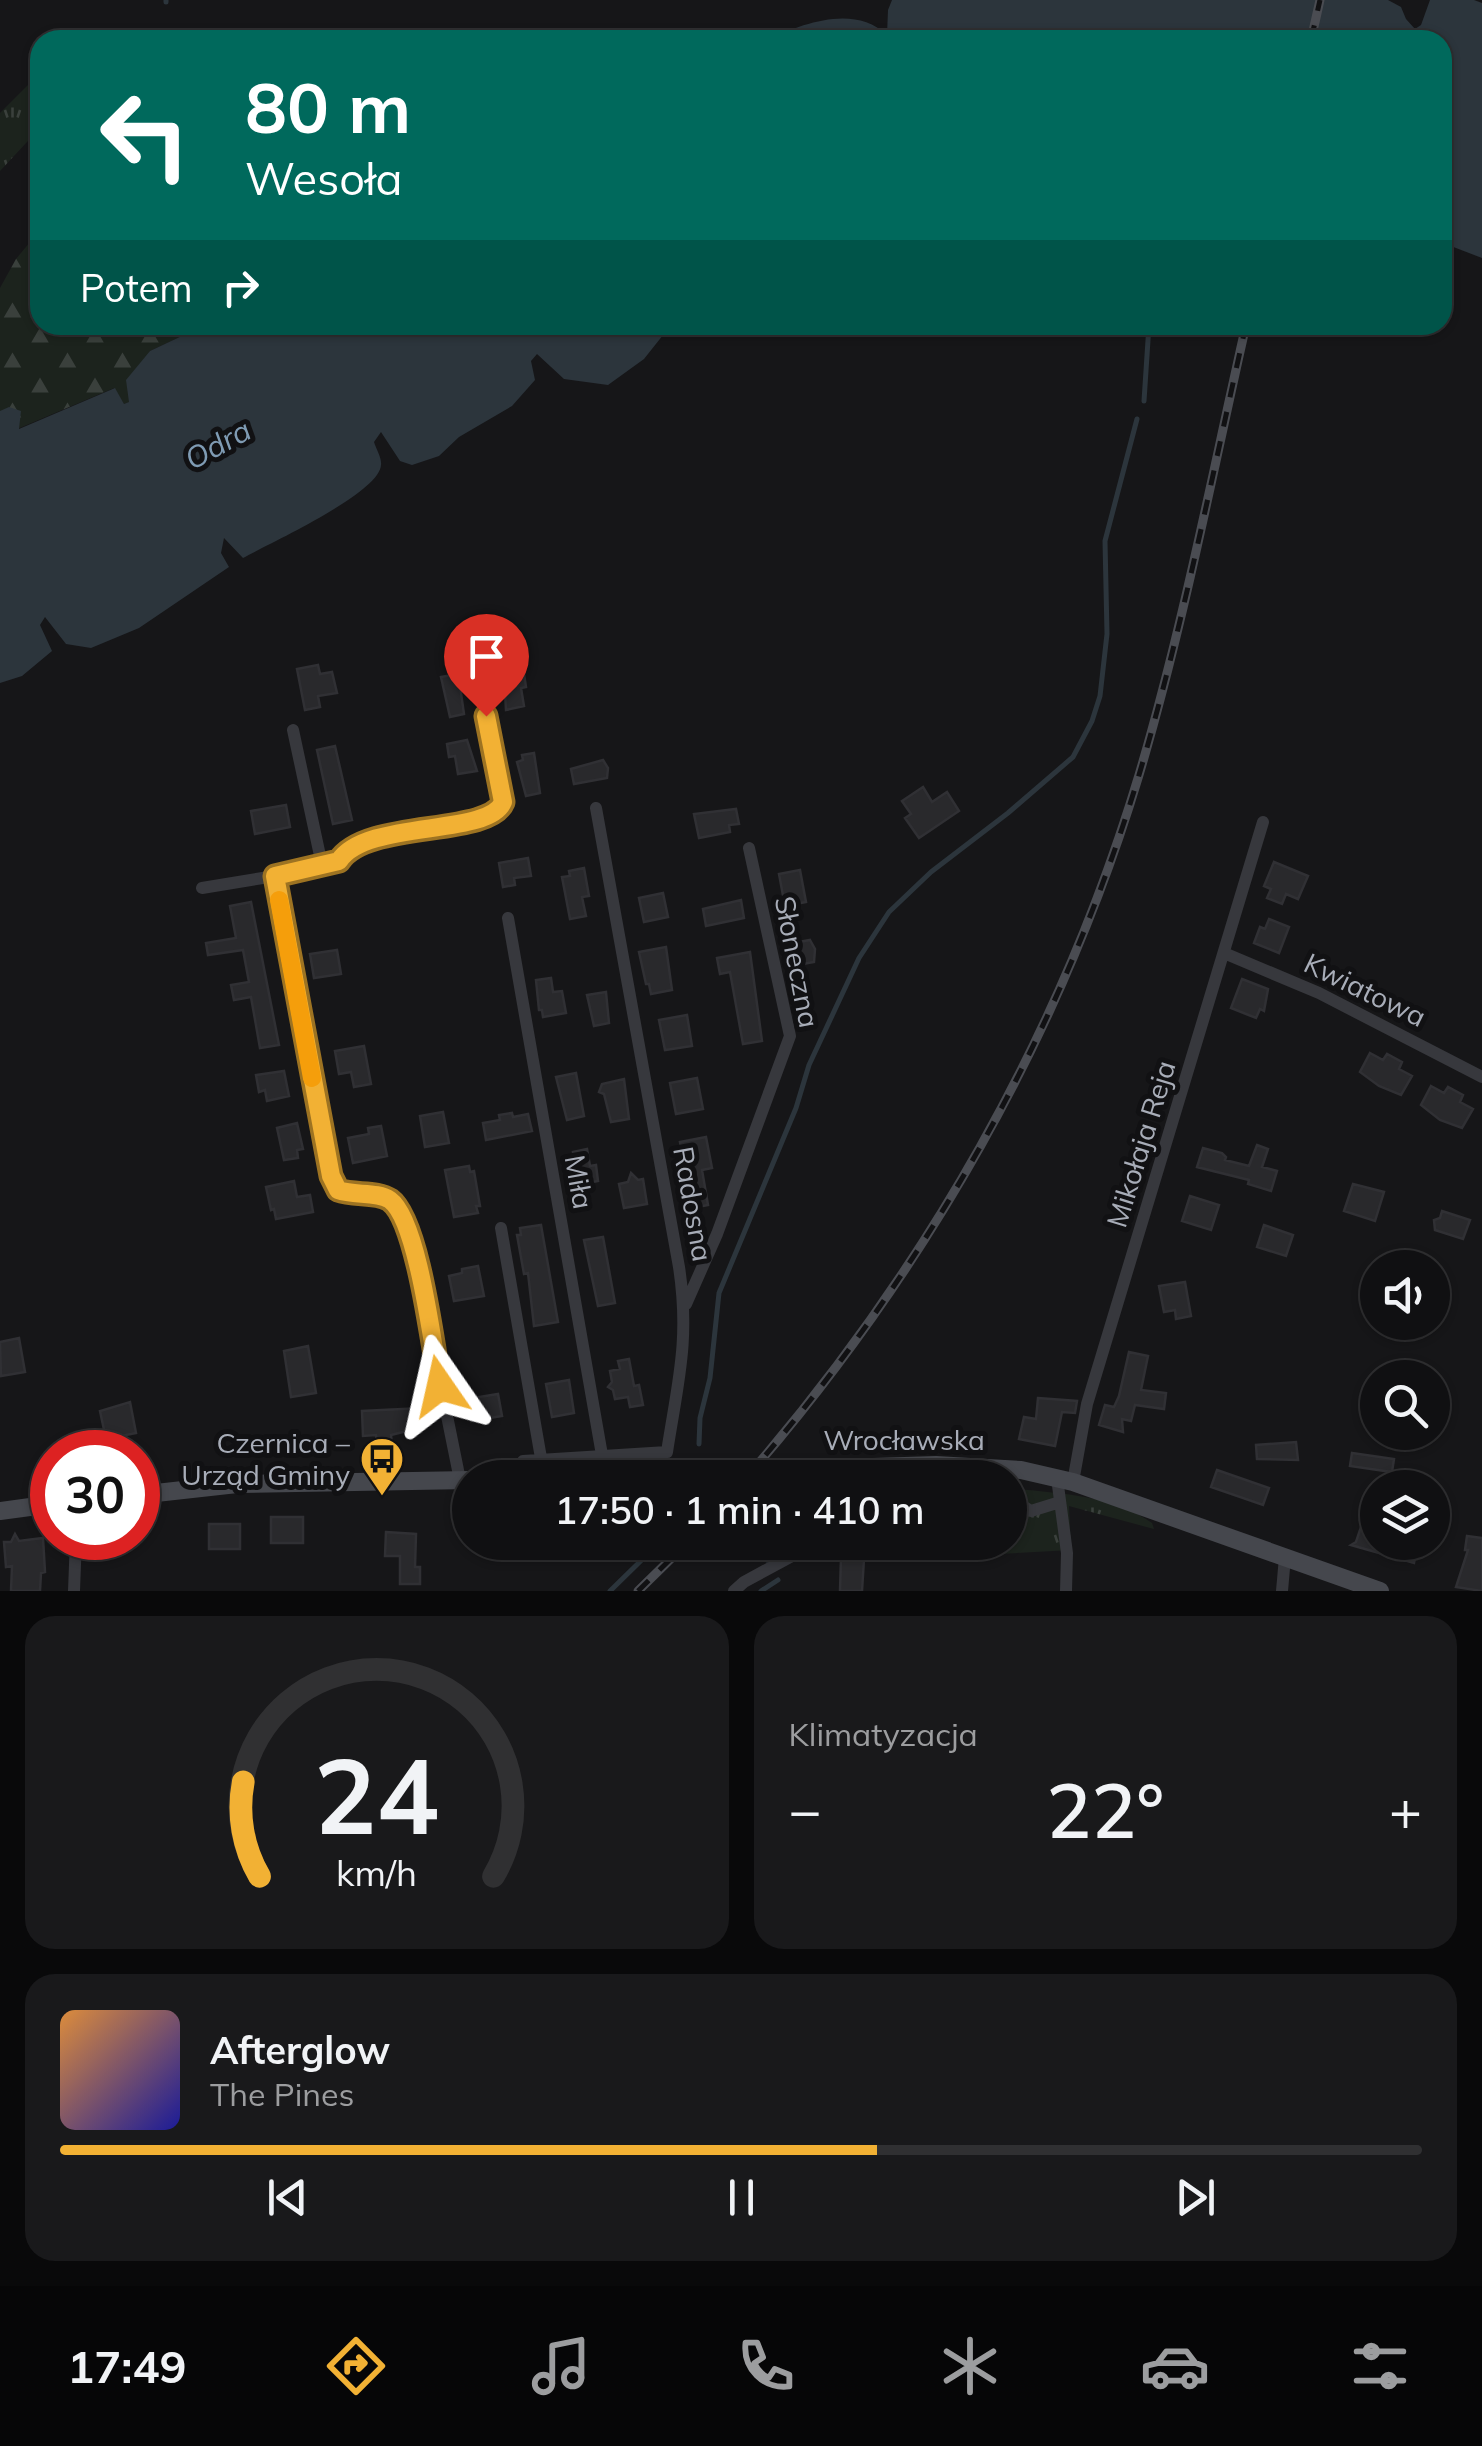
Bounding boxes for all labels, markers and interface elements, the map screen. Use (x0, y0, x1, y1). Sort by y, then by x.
text: 80 m (245, 63, 411, 151)
icon: left (80, 70, 210, 200)
text: Wesoła (245, 150, 403, 206)
icon: right (213, 260, 268, 315)
text: Potem (80, 264, 193, 312)
water label: Odra (178, 411, 257, 478)
pin (444, 614, 529, 717)
icon: arrive (459, 629, 514, 684)
street label: Słoneczna (768, 893, 827, 1031)
street label: Kwiatowa (1299, 945, 1432, 1034)
street label: Mikołaja Reja (1099, 1056, 1183, 1232)
street label: Radosna (666, 1144, 721, 1264)
street label: Miła (558, 1152, 601, 1212)
map controls (1360, 1250, 1450, 1560)
button: sound (1360, 1250, 1450, 1340)
position arrow (388, 1334, 492, 1438)
button: search (1360, 1360, 1450, 1450)
street label: Wrocławska (823, 1422, 985, 1457)
place label: Czernica – Urząd Gminy (181, 1425, 351, 1492)
speed limit sign: 30 (30, 1430, 160, 1560)
bus stop icon: Czernica – Urząd Gminy (359, 1436, 405, 1497)
button: layers (1360, 1470, 1450, 1560)
text: 17:50 · 1 min · 410 m (554, 1486, 925, 1534)
text: Klimatyzacja (789, 1714, 978, 1754)
text: 24 (314, 1729, 439, 1860)
text: 22° (1046, 1763, 1164, 1857)
text: − (789, 1775, 822, 1844)
text: + (1389, 1775, 1422, 1844)
text: km/h (336, 1850, 417, 1895)
text: Afterglow (210, 2026, 390, 2074)
text: The Pines (210, 2074, 354, 2114)
icon: previous (260, 2170, 315, 2225)
icon: pause (714, 2170, 769, 2225)
icon: next (1168, 2170, 1223, 2225)
icon: directions (321, 2331, 391, 2401)
icon: music (526, 2331, 596, 2401)
icon: phone (731, 2331, 801, 2401)
icon: climate (935, 2331, 1005, 2401)
icon: car (1140, 2331, 1210, 2401)
icon: filters (1345, 2331, 1415, 2401)
text: 17:49 (67, 2338, 187, 2394)

